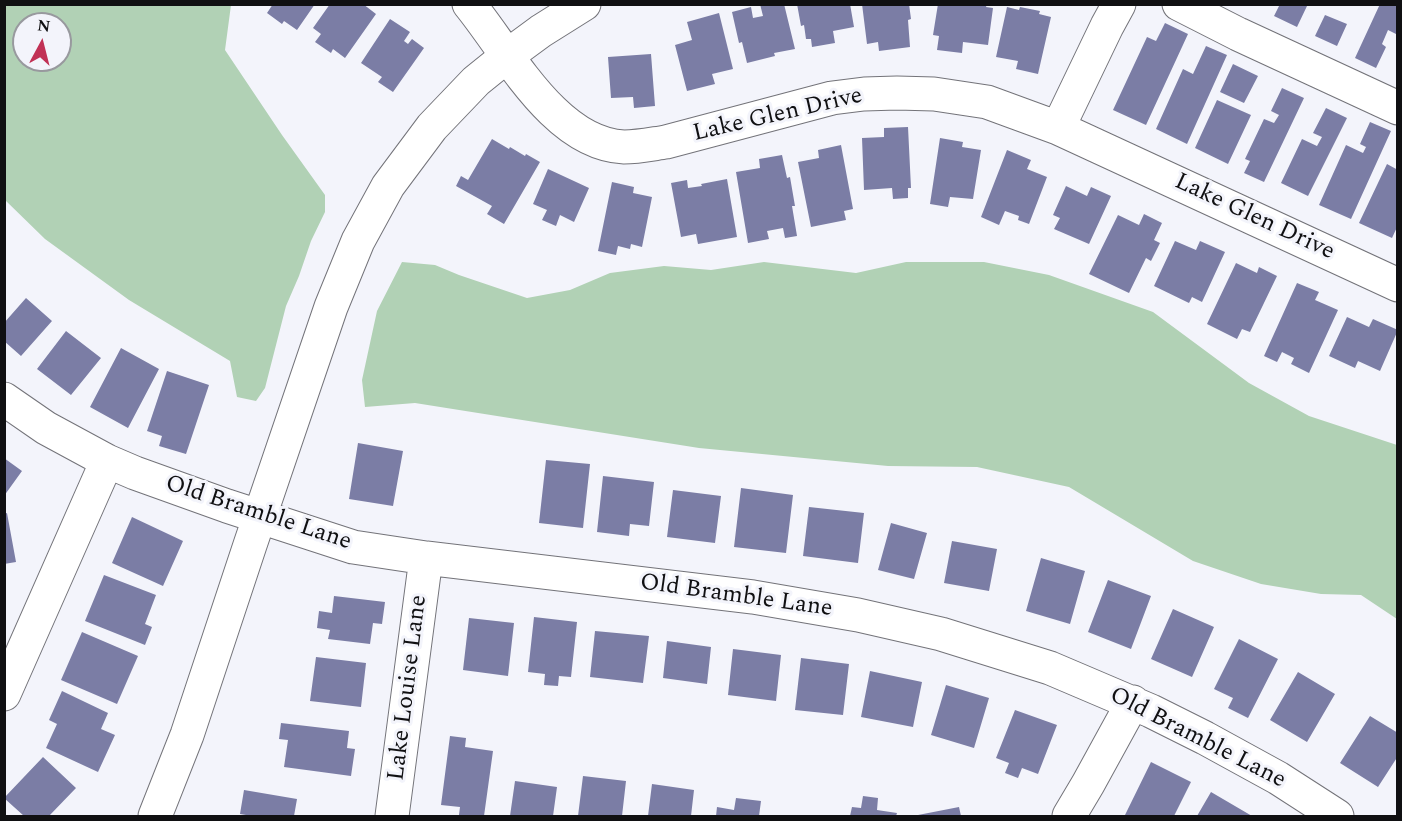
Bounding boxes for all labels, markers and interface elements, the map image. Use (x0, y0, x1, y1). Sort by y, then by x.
north arrow (12, 12, 72, 72)
text: N (36, 13, 52, 39)
street label: Lake Glen Drive (690, 82, 866, 150)
street label: Lake Glen Drive (1169, 168, 1339, 268)
street label: Old Bramble Lane (161, 470, 355, 558)
street label: Old Bramble Lane (638, 569, 834, 625)
street label: Lake Louise Lane (383, 593, 435, 783)
street label: Old Bramble Lane (1104, 682, 1290, 796)

